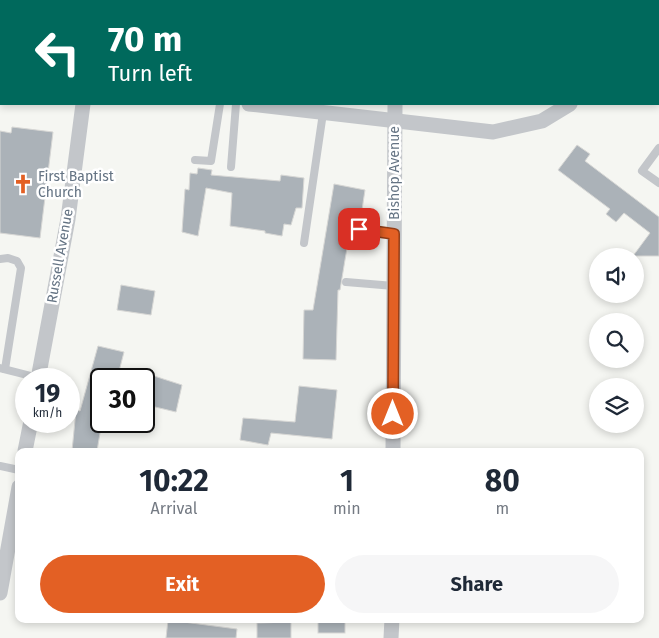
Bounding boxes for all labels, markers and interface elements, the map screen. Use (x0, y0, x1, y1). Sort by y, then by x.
text: 70 m (108, 18, 182, 60)
icon: left (25, 20, 90, 85)
text: Turn left (108, 60, 192, 87)
street label: Bishop Avenue (386, 126, 403, 220)
place label: First Baptist Church (38, 168, 115, 201)
church icon: First Baptist Church (12, 173, 34, 195)
street label: Russell Avenue (43, 207, 77, 305)
pin (338, 208, 380, 250)
icon: arrive (345, 215, 373, 243)
map controls (589, 248, 644, 433)
button: sound (589, 248, 644, 303)
button: search (589, 313, 644, 368)
speed limit sign: 30 (90, 368, 155, 433)
button: layers (589, 378, 644, 433)
text: 19 (35, 379, 60, 409)
position arrow (366, 387, 418, 439)
text: km/h (33, 406, 62, 420)
text: 10:22 (139, 463, 209, 499)
text: 1 (340, 463, 354, 499)
text: 80 (485, 463, 520, 499)
text: Arrival (151, 499, 197, 518)
text: min (333, 499, 361, 518)
text: m (495, 499, 509, 518)
button: Exit (40, 555, 325, 613)
button: Share (335, 555, 619, 613)

